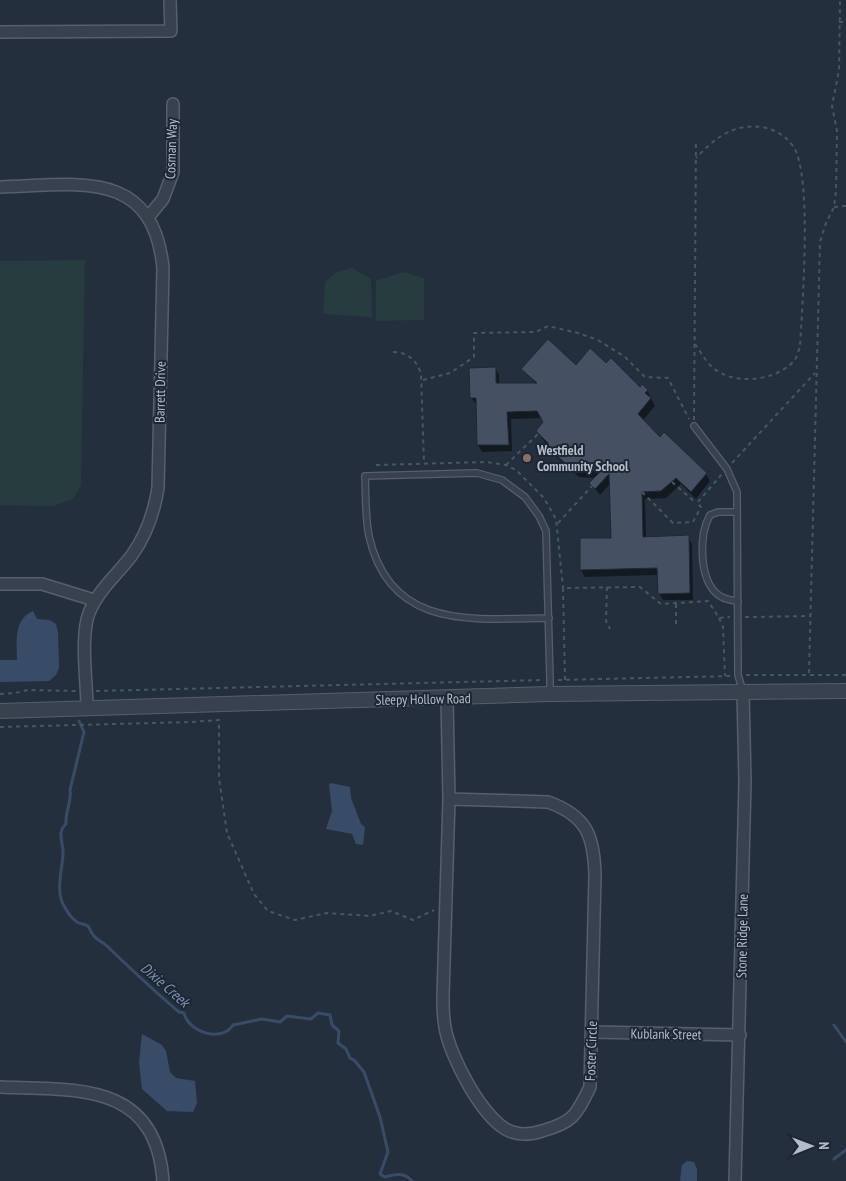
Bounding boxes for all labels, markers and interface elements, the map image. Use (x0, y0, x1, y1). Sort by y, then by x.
street label: Cosman Way (161, 118, 181, 179)
street label: Barrett Drive (150, 361, 170, 423)
place label: Westfield Community School (536, 441, 629, 475)
marker: Westfield Community School (521, 452, 533, 464)
street label: Sleepy Hollow Road (375, 689, 471, 709)
street label: Stone Ridge Lane (732, 893, 752, 978)
water label: Dixie Creek (137, 958, 195, 1013)
street label: Foster Circle (581, 1020, 601, 1081)
street label: Kublank Street (630, 1024, 702, 1044)
north arrow (786, 1121, 836, 1171)
text: N (815, 1142, 833, 1150)

